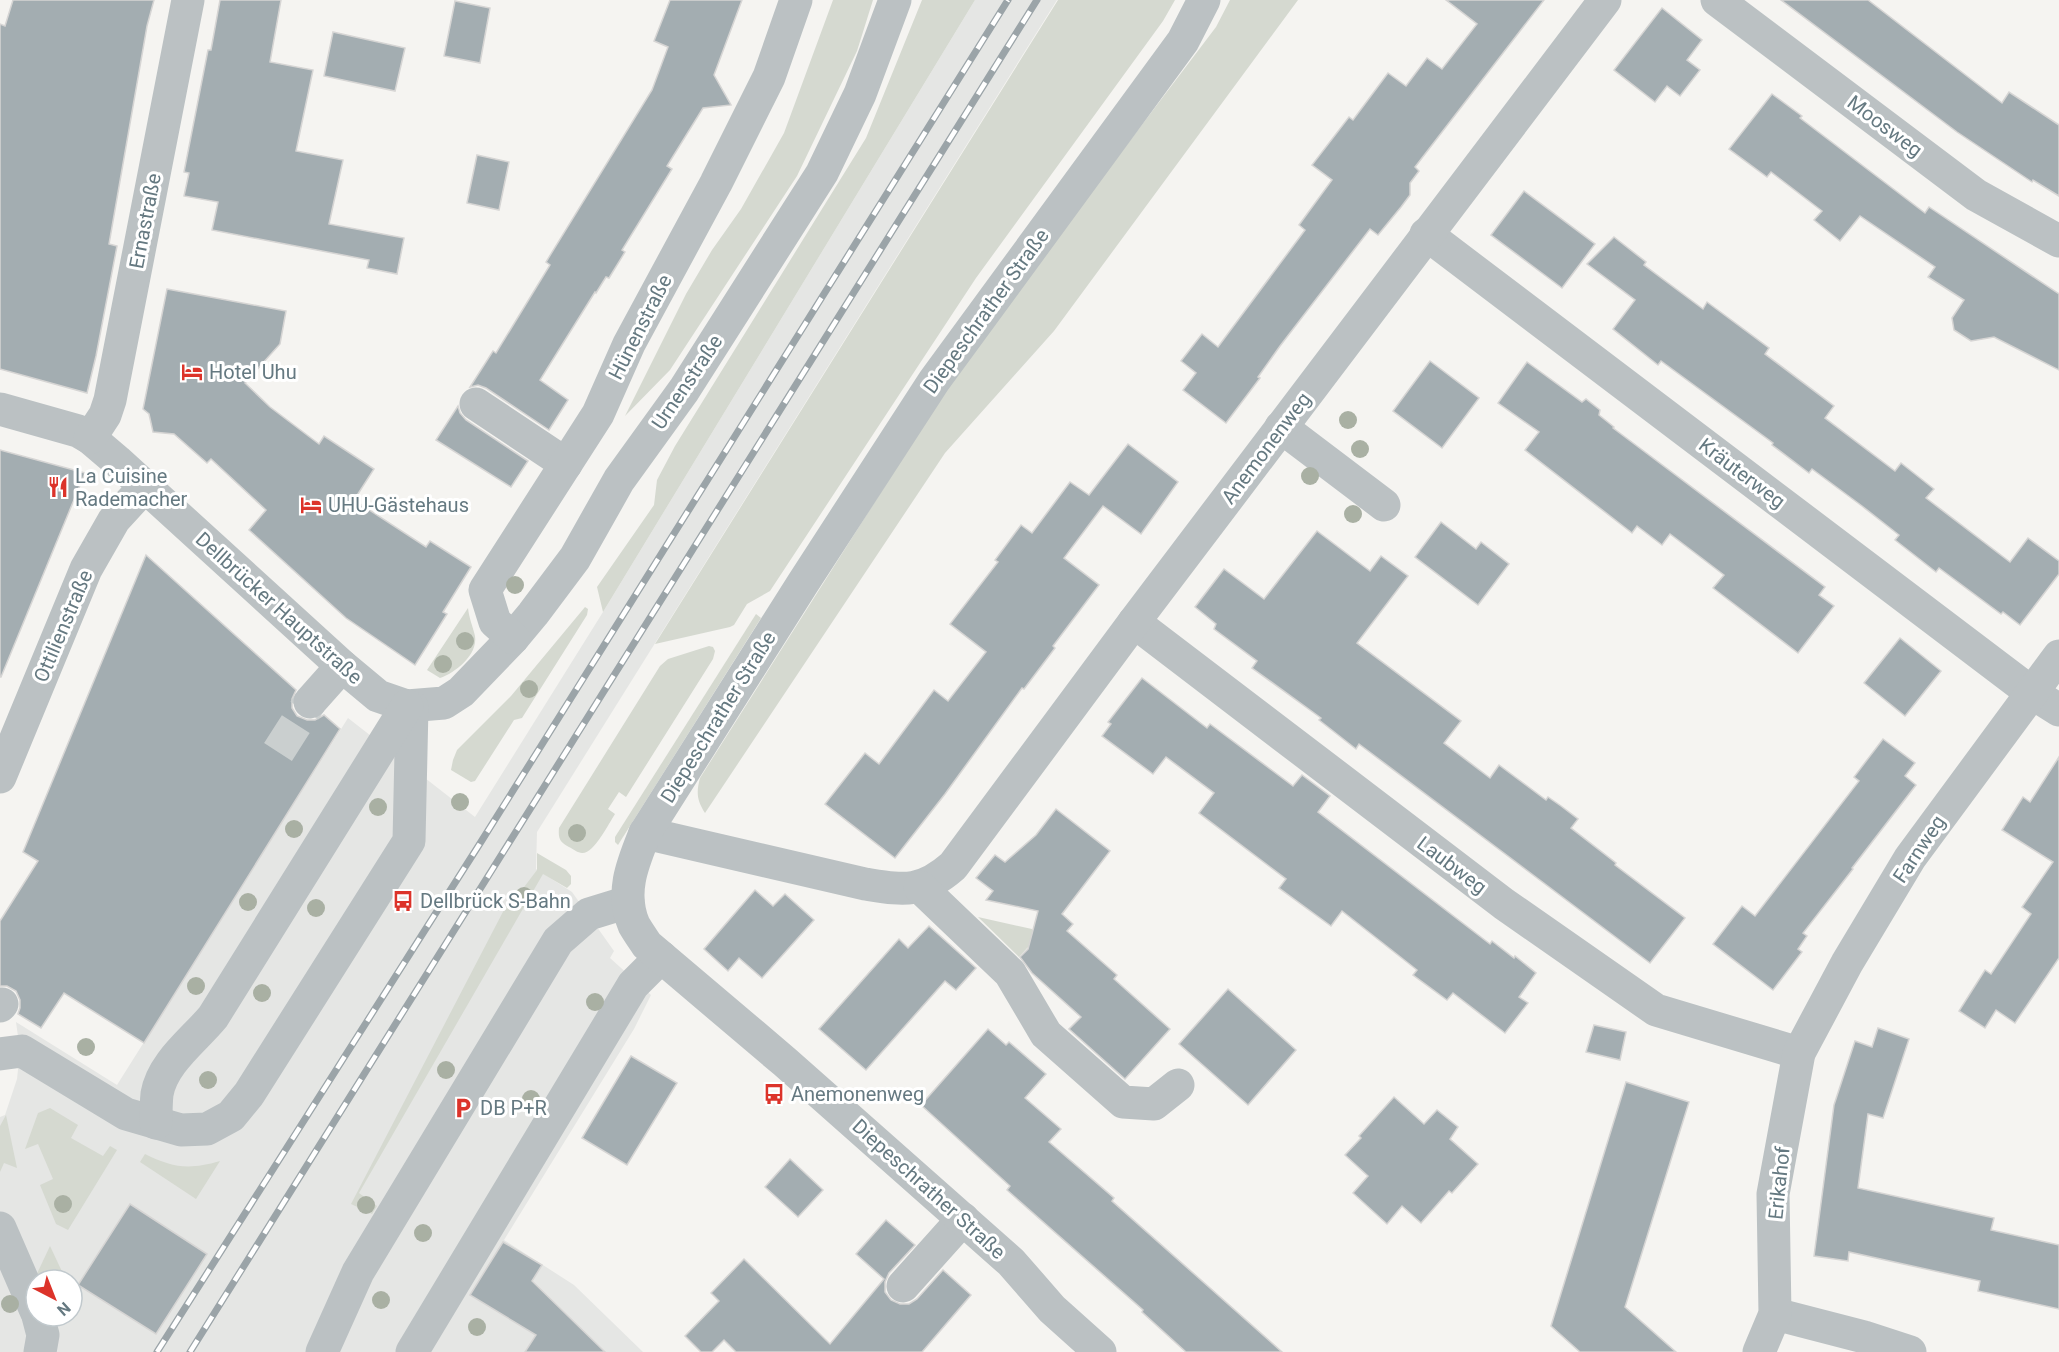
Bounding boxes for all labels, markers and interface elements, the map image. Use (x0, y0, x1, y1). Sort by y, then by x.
street label: Moosweg (1843, 90, 1927, 162)
street label: Ernastraße (124, 171, 166, 271)
street label: Diepeschrather Straße (918, 224, 1054, 398)
street label: Hünenstraße (603, 270, 677, 384)
street label: Urnenstraße (647, 330, 727, 434)
hotel icon: Hotel Uhu (180, 360, 204, 384)
place label: Hotel Uhu (209, 360, 297, 384)
street label: Anemonenweg (1216, 388, 1316, 508)
street label: Kräuterweg (1694, 433, 1790, 513)
place label: La Cuisine Rademacher (75, 464, 188, 511)
restaurant icon: La Cuisine Rademacher (46, 475, 70, 499)
hotel icon: UHU-Gästehaus (299, 493, 323, 517)
place label: UHU-Gästehaus (328, 493, 469, 517)
street label: Dellbrücker Hauptstraße (191, 527, 367, 689)
street label: Ottilienstraße (29, 566, 97, 686)
street label: Diepeschrather Straße (655, 627, 781, 807)
street label: Farnweg (1888, 811, 1950, 887)
street label: Laubweg (1413, 831, 1491, 899)
bus stop icon: Dellbrück S-Bahn (391, 889, 415, 913)
place label: Dellbrück S-Bahn (420, 889, 571, 913)
bus stop icon: Anemonenweg (762, 1082, 786, 1106)
place label: Anemonenweg (791, 1082, 924, 1106)
parking icon: DB P+R (451, 1096, 475, 1120)
place label: DB P+R (480, 1096, 547, 1120)
street label: Diepeschrather Straße (848, 1114, 1010, 1264)
street label: Erikahof (1763, 1145, 1795, 1221)
north arrow (24, 1268, 84, 1328)
text: N (53, 1298, 74, 1320)

